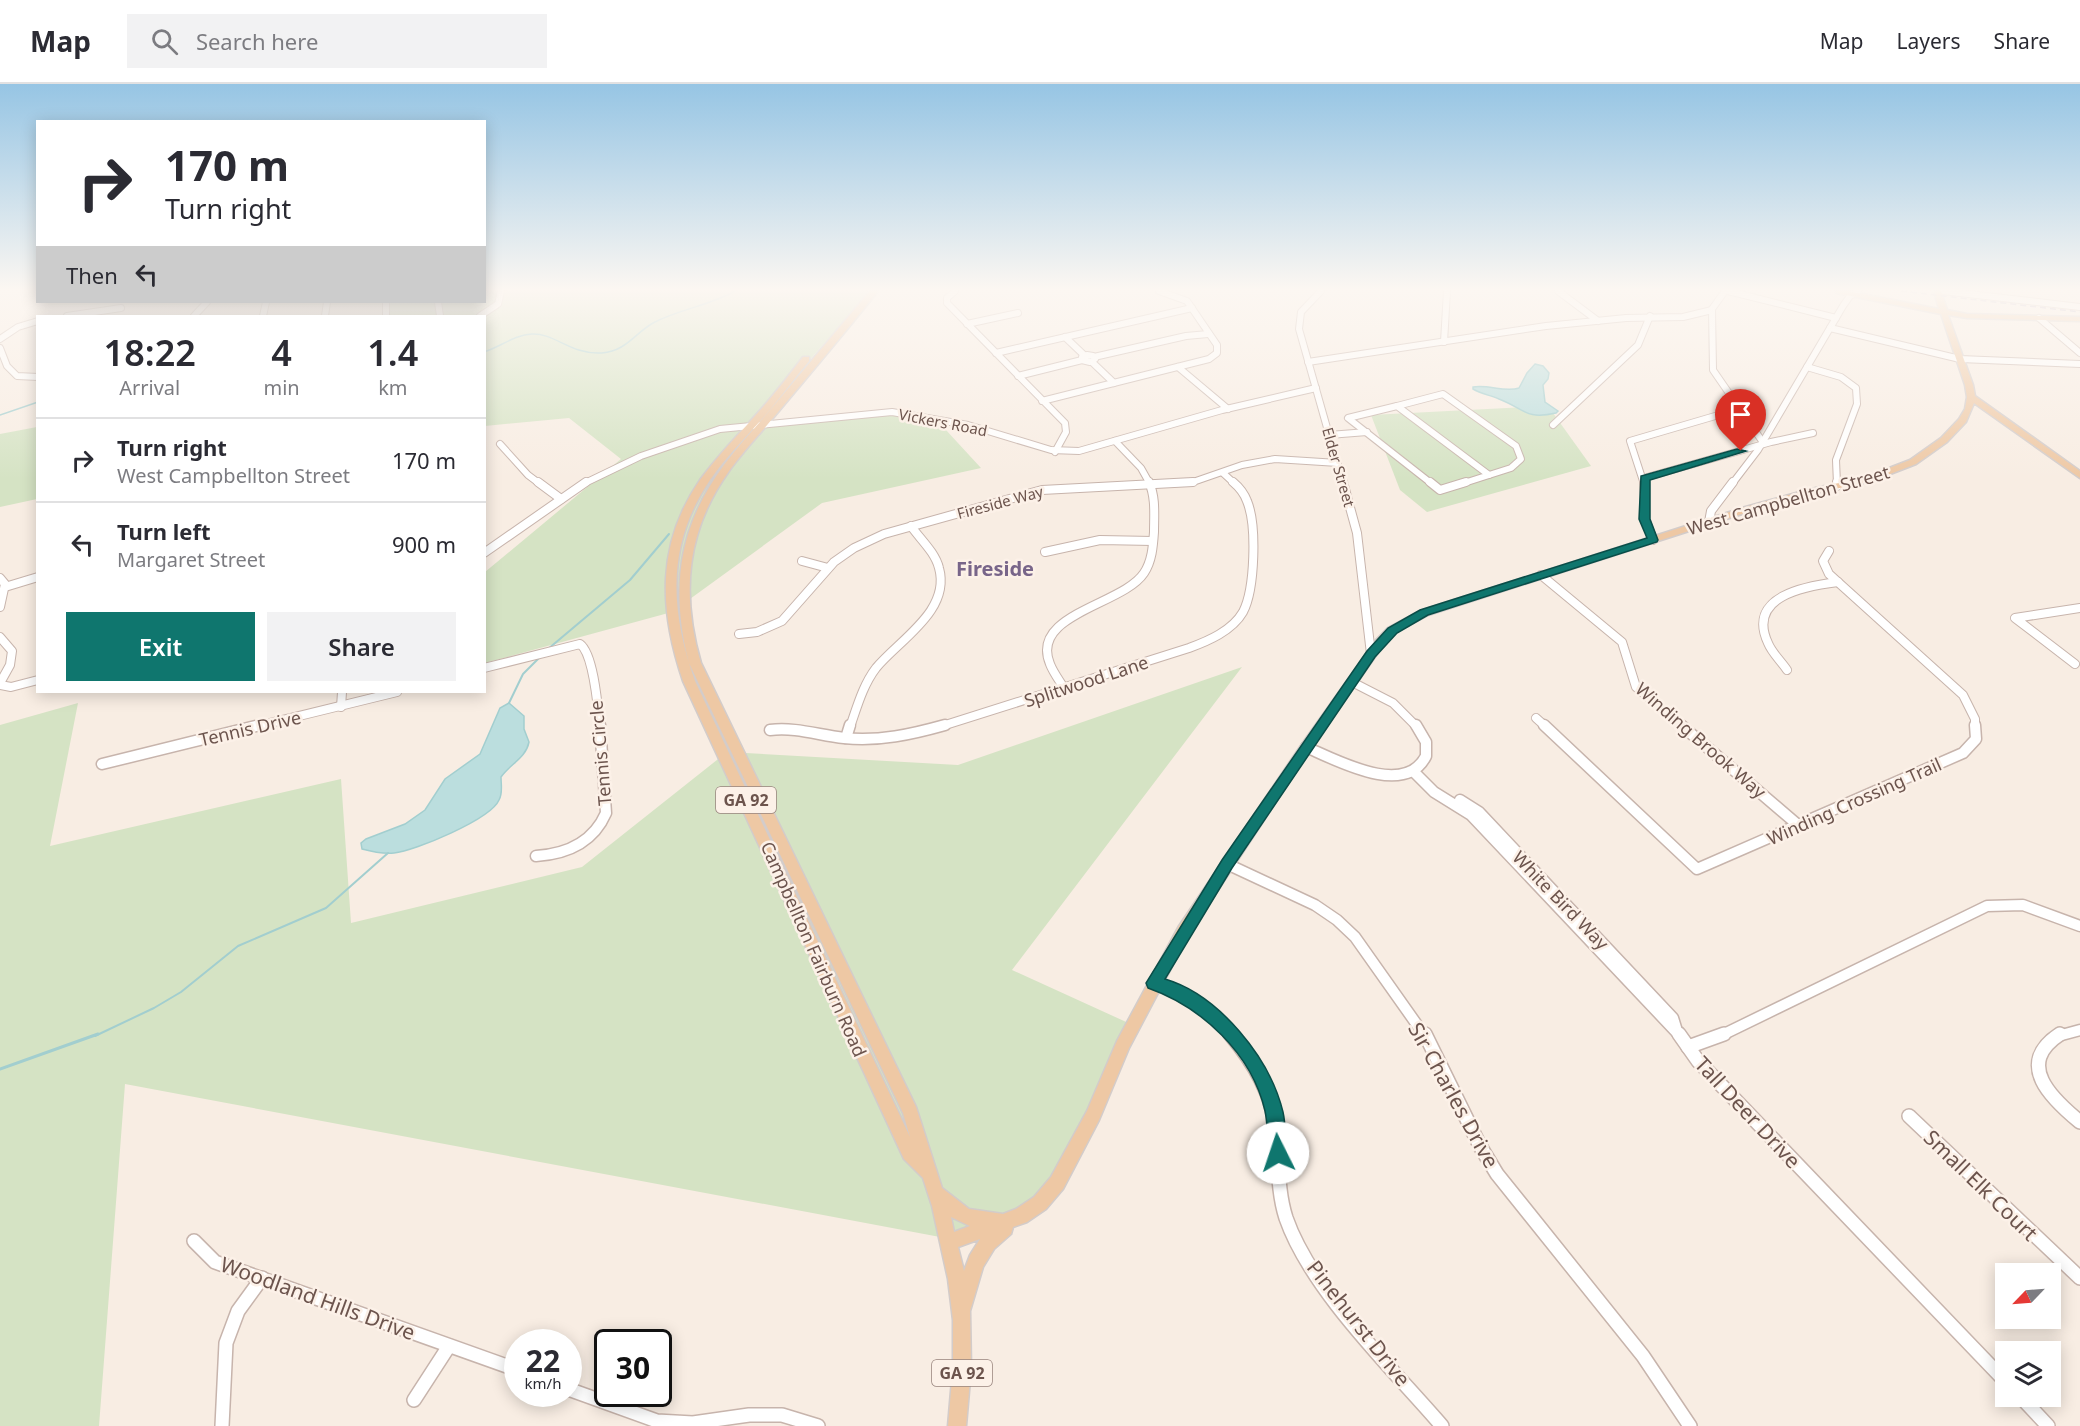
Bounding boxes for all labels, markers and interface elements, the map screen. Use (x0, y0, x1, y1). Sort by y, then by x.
search box (127, 14, 547, 68)
text: Map (30, 22, 91, 60)
icon: search (148, 25, 181, 58)
text: Search here (196, 26, 318, 56)
text: Map (1820, 27, 1864, 55)
text: Layers (1897, 27, 1961, 55)
text: Share (1994, 27, 2050, 55)
text: 170 m (165, 136, 289, 193)
icon: right (66, 144, 144, 222)
text: Turn right (165, 190, 291, 227)
icon: left (130, 258, 163, 291)
text: Then (66, 260, 118, 290)
text: 18:22 (104, 328, 196, 377)
text: 4 (271, 328, 292, 377)
text: 1.4 (367, 328, 418, 377)
text: Arrival (119, 374, 180, 401)
text: min (263, 374, 300, 401)
text: km (378, 374, 408, 401)
pin (1715, 389, 1766, 451)
icon: arrive (1724, 398, 1757, 431)
street label: Vickers Road (897, 404, 989, 440)
street label: Elder Street (1318, 425, 1360, 510)
text: Turn right (117, 432, 227, 462)
icon: right (66, 444, 99, 477)
text: 170 m (392, 445, 456, 475)
street label: West Campbellton Street (1684, 459, 1893, 540)
text: West Campbellton Street (117, 462, 350, 489)
street label: Fireside Way (955, 481, 1046, 523)
text: Turn left (117, 516, 211, 546)
icon: left (66, 528, 99, 561)
text: 900 m (392, 529, 456, 559)
text: Margaret Street (117, 546, 265, 573)
district label: Fireside (956, 555, 1034, 582)
button: Exit (66, 612, 255, 681)
button: Share (267, 612, 456, 681)
street label: Splitwood Lane (1021, 650, 1151, 712)
street label: Winding Brook Way (1631, 677, 1772, 804)
street label: Tennis Circle (583, 699, 617, 807)
street label: Tennis Drive (197, 705, 303, 751)
street label: Winding Crossing Trail (1763, 752, 1945, 850)
road number: GA 92 (716, 787, 776, 813)
street label: Campbellton Fairburn Road (756, 838, 872, 1060)
street label: White Bird Way (1508, 845, 1615, 955)
street label: Sir Charles Drive (1402, 1017, 1506, 1173)
street label: Tall Deer Drive (1689, 1050, 1807, 1174)
position arrow (1246, 1121, 1310, 1185)
street label: Small Elk Court (1918, 1123, 2044, 1247)
street label: Woodland Hills Drive (217, 1250, 419, 1346)
street label: Pinehurst Drive (1301, 1254, 1417, 1392)
north arrow (1995, 1263, 2061, 1329)
map controls (1995, 1263, 2061, 1407)
speed limit sign: 30 (594, 1329, 672, 1407)
text: 22 (526, 1340, 560, 1381)
button: layers (1995, 1341, 2061, 1407)
road number: GA 92 (932, 1360, 992, 1386)
text: km/h (525, 1373, 561, 1393)

